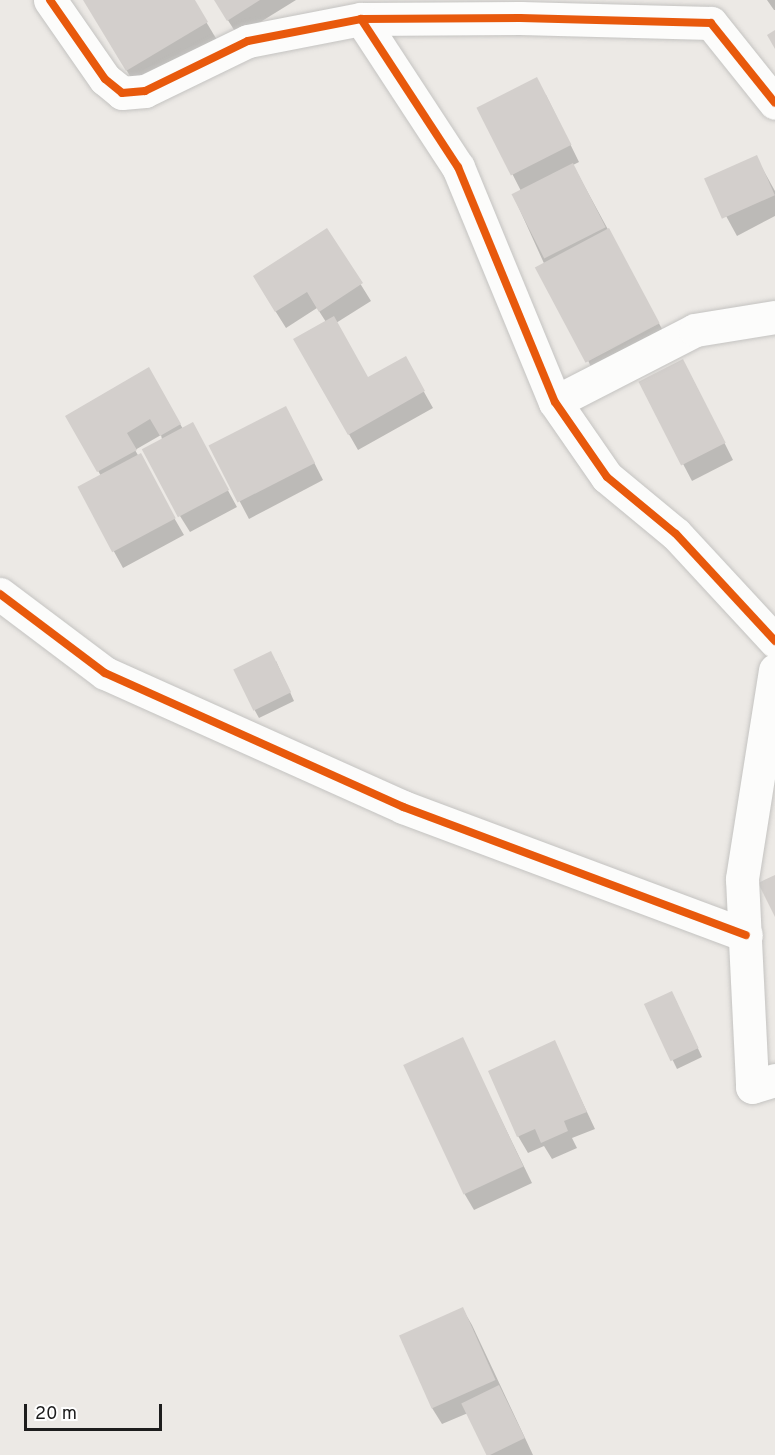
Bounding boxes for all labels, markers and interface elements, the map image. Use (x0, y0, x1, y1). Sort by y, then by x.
scale bar (27, 1392, 165, 1430)
text: 20 m (35, 1403, 77, 1426)

